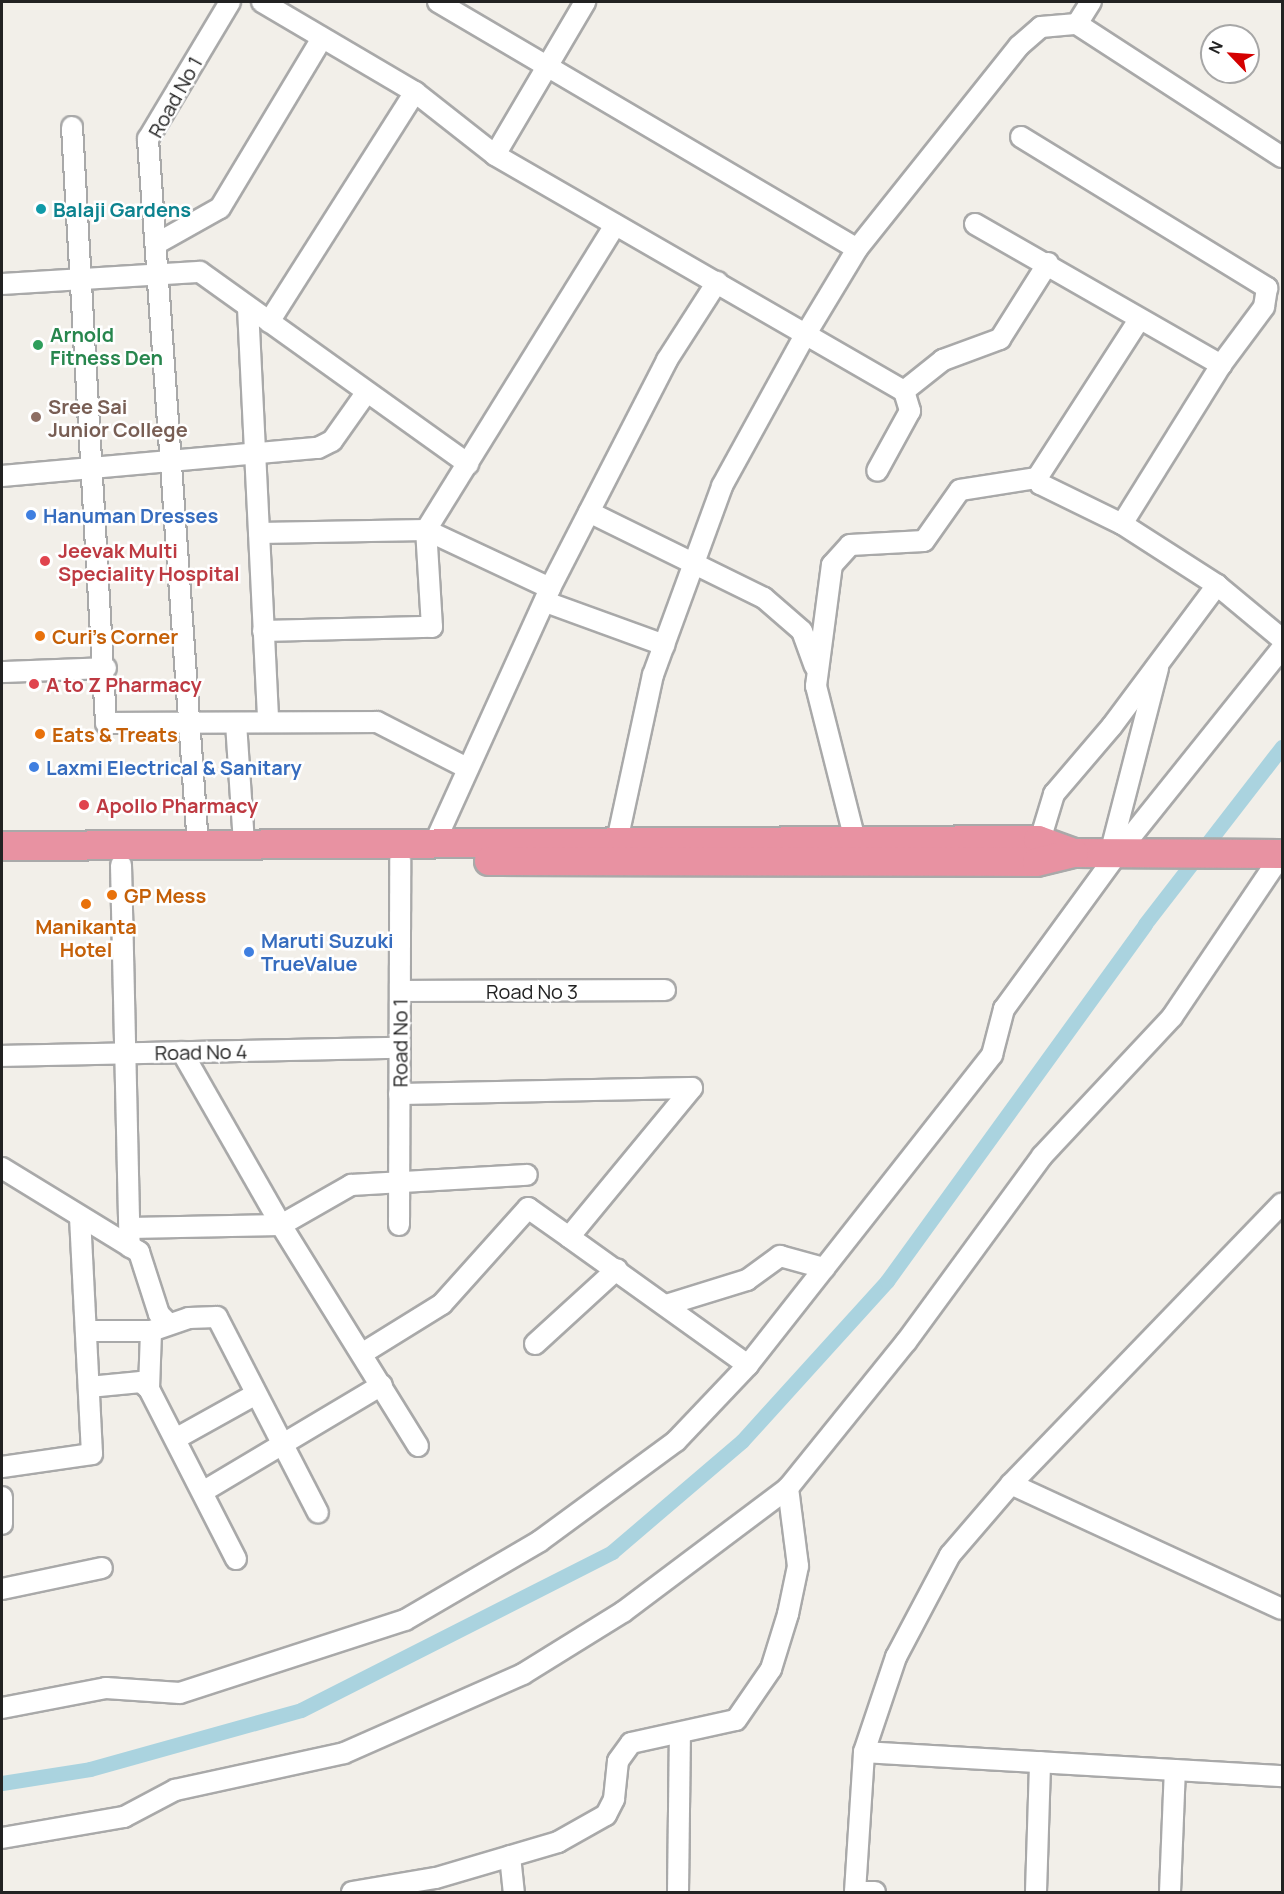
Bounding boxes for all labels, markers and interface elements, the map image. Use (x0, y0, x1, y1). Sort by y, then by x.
north arrow (1200, 24, 1260, 84)
text: N (1203, 37, 1228, 57)
street label: Road No 1 (143, 52, 207, 142)
place label: Balaji Gardens (53, 197, 191, 221)
marker: Balaji Gardens (34, 202, 48, 216)
place label: Arnold Fitness Den (50, 322, 163, 369)
marker: Arnold Fitness Den (31, 338, 45, 352)
place label: Sree Sai Junior College (48, 394, 188, 441)
marker: Sree Sai Junior College (29, 410, 43, 424)
place label: Hanuman Dresses (43, 503, 218, 527)
marker: Hanuman Dresses (24, 508, 38, 522)
place label: Jeevak Multi Speciality Hospital (58, 538, 240, 585)
marker: Jeevak Multi Speciality Hospital (36, 552, 54, 570)
place label: Curi's Corner (52, 624, 178, 648)
marker: Curi's Corner (33, 629, 47, 643)
place label: A to Z Pharmacy (46, 672, 202, 696)
marker: A to Z Pharmacy (27, 677, 41, 691)
place label: Eats & Treats (52, 722, 178, 746)
marker: Eats & Treats (33, 727, 47, 741)
place label: Laxmi Electrical & Sanitary (46, 755, 302, 779)
marker: Laxmi Electrical & Sanitary (27, 760, 41, 774)
place label: Apollo Pharmacy (96, 793, 258, 817)
marker: Apollo Pharmacy (77, 798, 91, 812)
place label: GP Mess (124, 883, 206, 907)
marker: GP Mess (105, 888, 119, 902)
marker: Manikanta Hotel (79, 897, 93, 911)
place label: Manikanta Hotel (35, 914, 137, 961)
place label: Maruti Suzuki TrueValue (261, 928, 394, 975)
marker: Maruti Suzuki TrueValue (242, 945, 256, 959)
street label: Road No 3 (486, 979, 578, 1003)
street label: Road No 1 (388, 999, 412, 1087)
street label: Road No 4 (154, 1039, 248, 1065)

